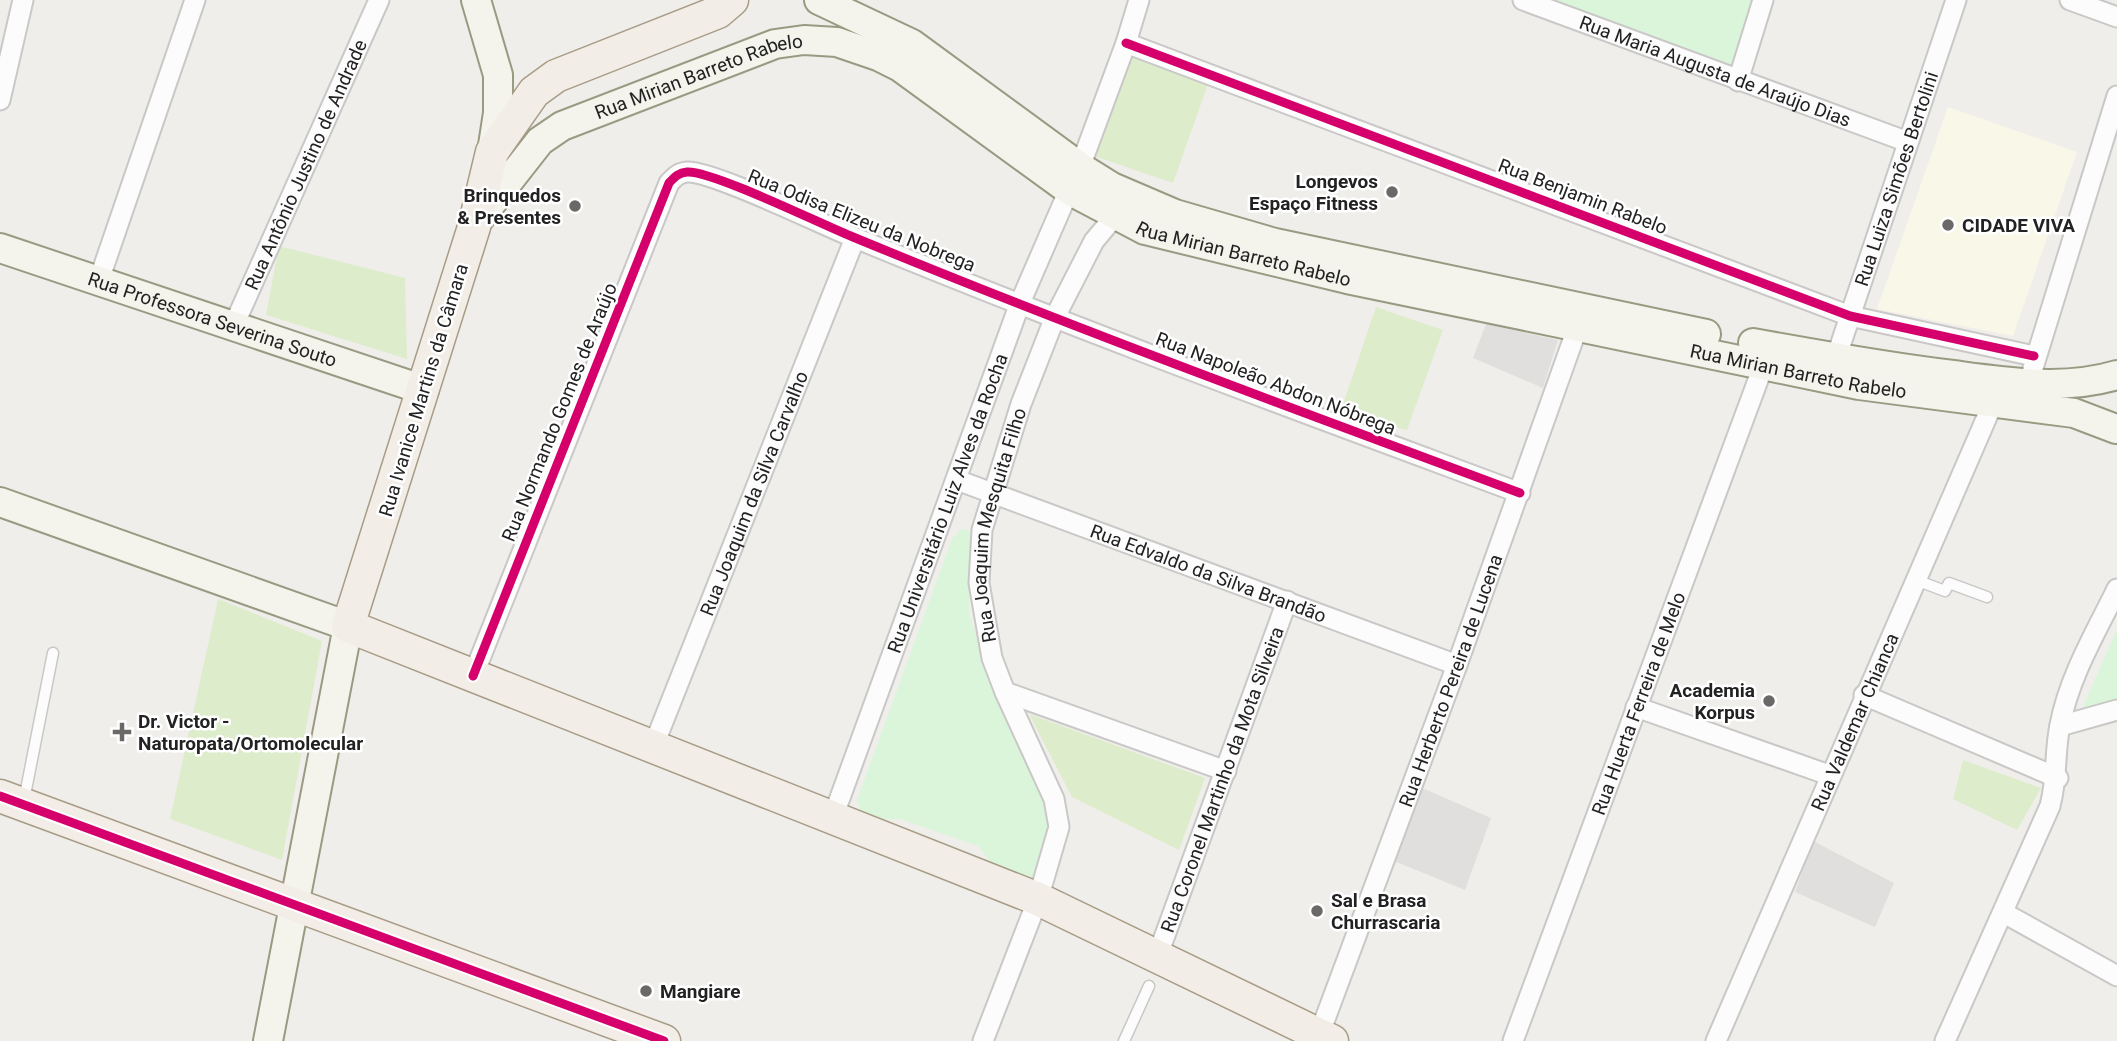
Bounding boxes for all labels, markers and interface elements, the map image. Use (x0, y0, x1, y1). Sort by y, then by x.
street label: Rua Maria Augusta de Araújo Dias (1576, 11, 1854, 132)
street label: Rua Mirian Barreto Rabelo (592, 29, 804, 124)
street label: Rua Antônio Justino de Andrade (240, 36, 372, 293)
street label: Rua Luiza Simões Bertolini (1850, 69, 1943, 289)
street label: Rua Benjamin Rabelo (1495, 154, 1671, 239)
street label: Rua Odisa Elizeu da Nobrega (745, 164, 979, 277)
place label: Longevos Espaço Fitness (1249, 170, 1378, 215)
place label: Brinquedos & Presentes (457, 184, 561, 229)
marker: Longevos Espaço Fitness (1384, 184, 1400, 200)
marker: Brinquedos & Presentes (567, 198, 583, 214)
place label: CIDADE VIVA (1962, 214, 2075, 237)
street label: Rua Mirian Barreto Rabelo (1132, 216, 1353, 292)
marker: CIDADE VIVA (1940, 217, 1956, 233)
street label: Rua Ivanice Martins da Câmara (374, 261, 473, 519)
street label: Rua Professora Severina Souto (85, 267, 340, 372)
street label: Rua Normando Gomes de Araújo (497, 279, 622, 545)
street label: Rua Napoleão Abdon Nóbrega (1152, 327, 1399, 440)
street label: Rua Mirian Barreto Rabelo (1688, 339, 1908, 403)
street label: Rua Universitário Luiz Alves da Rocha (883, 350, 1013, 656)
street label: Rua Joaquim da Silva Carvalho (695, 368, 813, 619)
street label: Rua Joaquim Mesquita Filho (968, 405, 1031, 644)
street label: Rua Edvaldo da Silva Brandão (1087, 519, 1329, 628)
street label: Rua Herberto Pereira de Lucena (1394, 551, 1508, 810)
street label: Rua Huerta Ferreira de Melo (1587, 589, 1690, 818)
street label: Rua Coronel Martinho da Mota Silveira (1156, 624, 1289, 936)
street label: Rua Valdemar Chianca (1806, 630, 1904, 814)
place label: Academia Korpus (1670, 679, 1755, 724)
marker: Academia Korpus (1761, 693, 1777, 709)
place label: Dr. Victor - Naturopata/Ortomolecular (138, 710, 363, 755)
marker: Dr. Victor - Naturopata/Ortomolecular (112, 722, 132, 742)
place label: Sal e Brasa Churrascaria (1331, 889, 1440, 934)
marker: Sal e Brasa Churrascaria (1309, 903, 1325, 919)
place label: Mangiare (660, 980, 741, 1003)
marker: Mangiare (638, 983, 654, 999)

